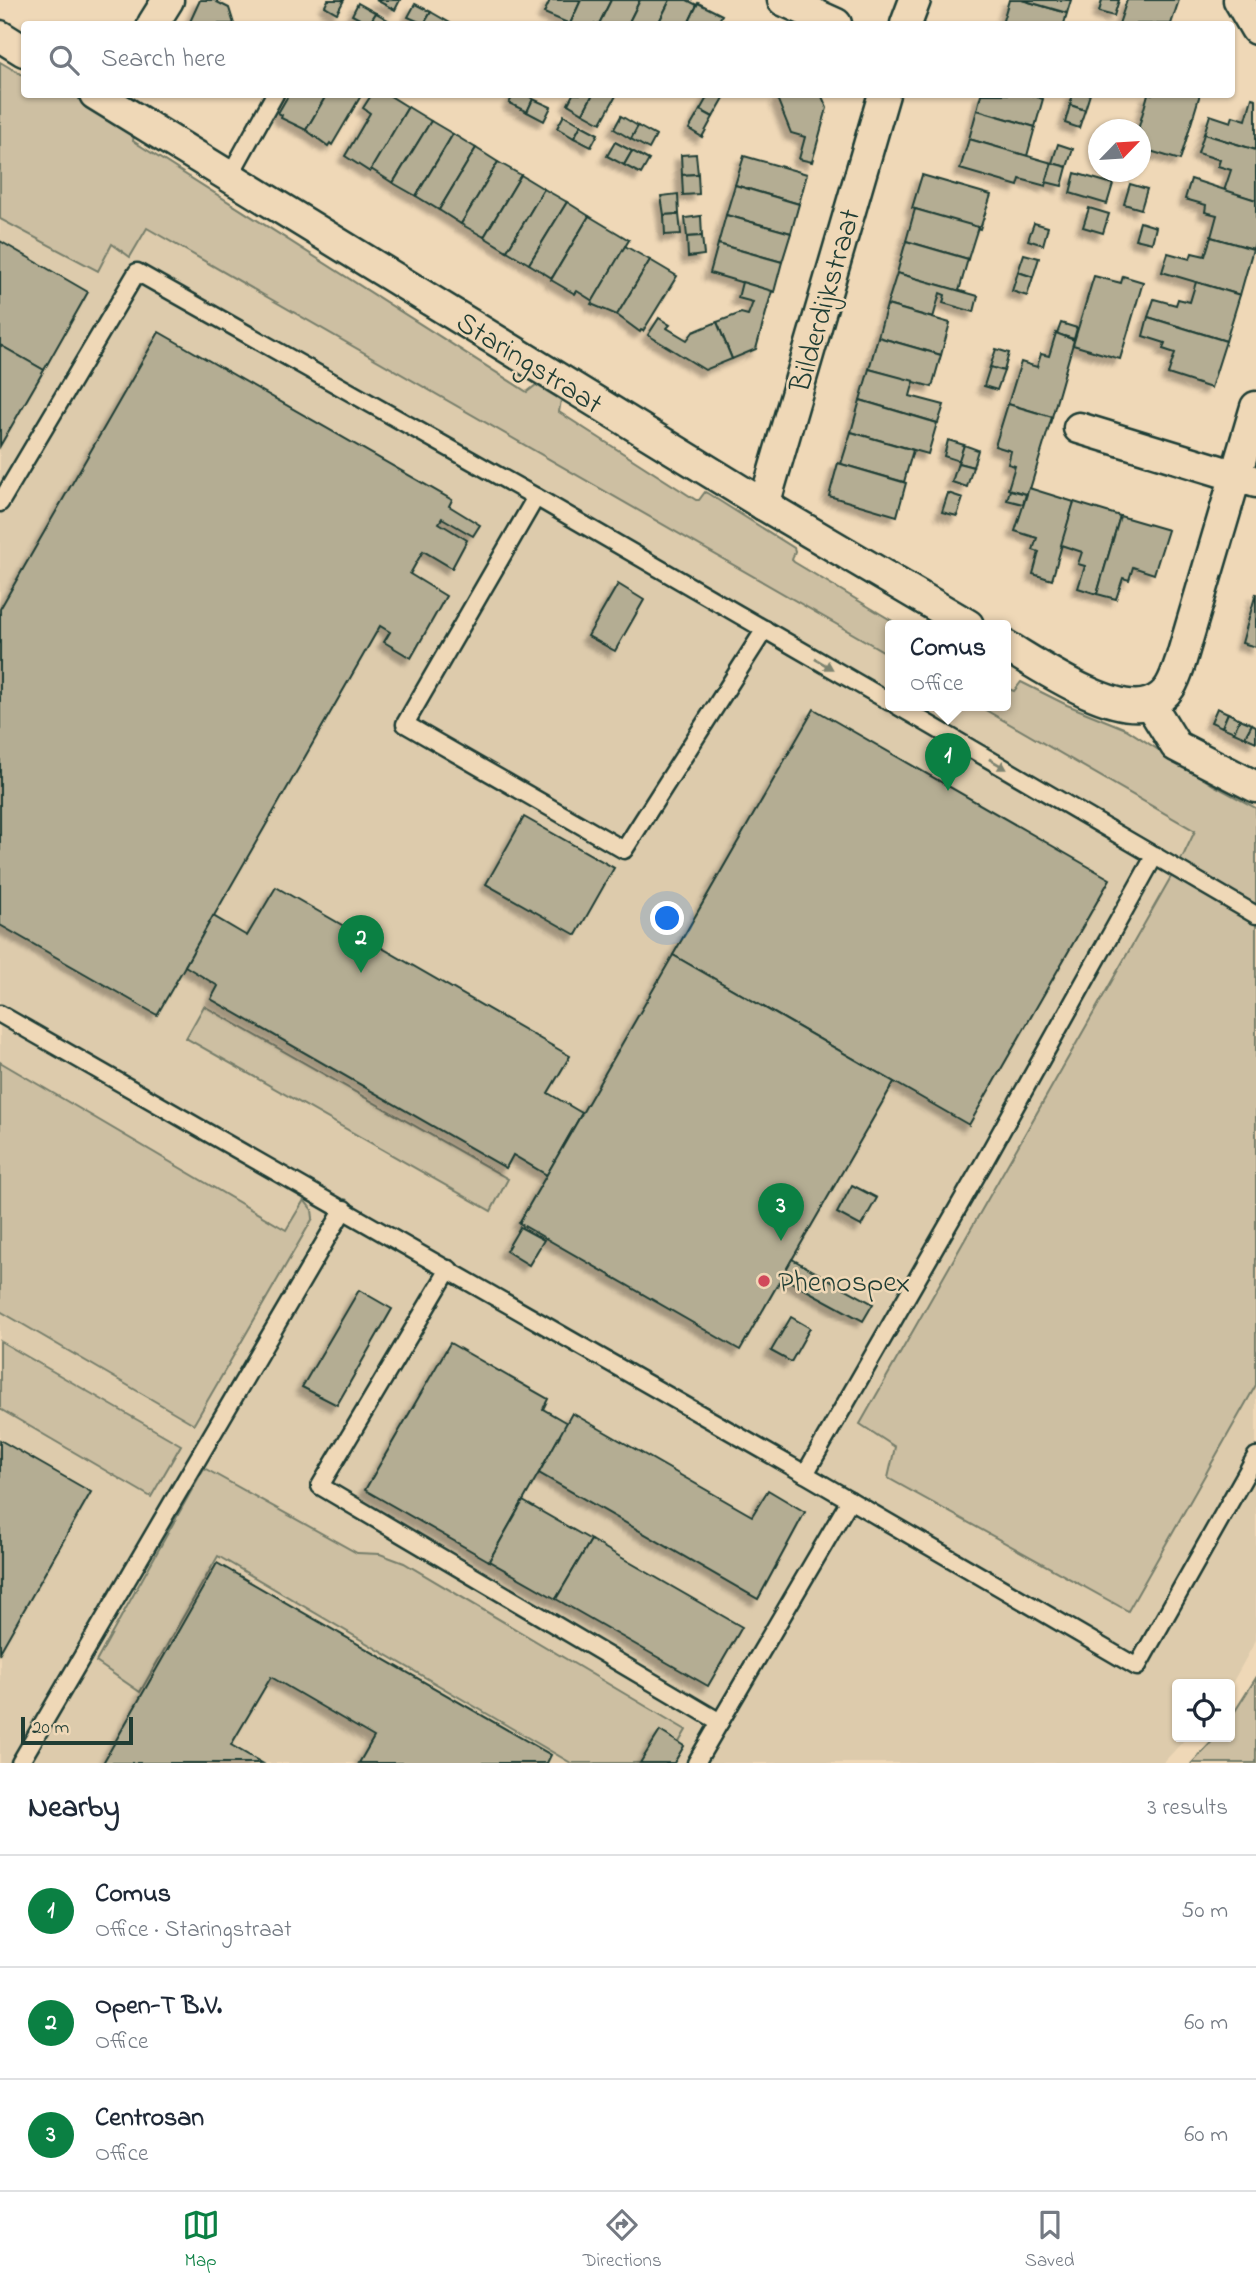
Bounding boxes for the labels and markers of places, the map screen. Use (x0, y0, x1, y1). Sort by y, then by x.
pin: 1 (925, 733, 971, 791)
pin: 2 (338, 915, 384, 973)
pin: 3 (758, 1183, 804, 1241)
place label: Phenospex (778, 1262, 910, 1306)
marker: Phenospex (756, 1273, 772, 1289)

